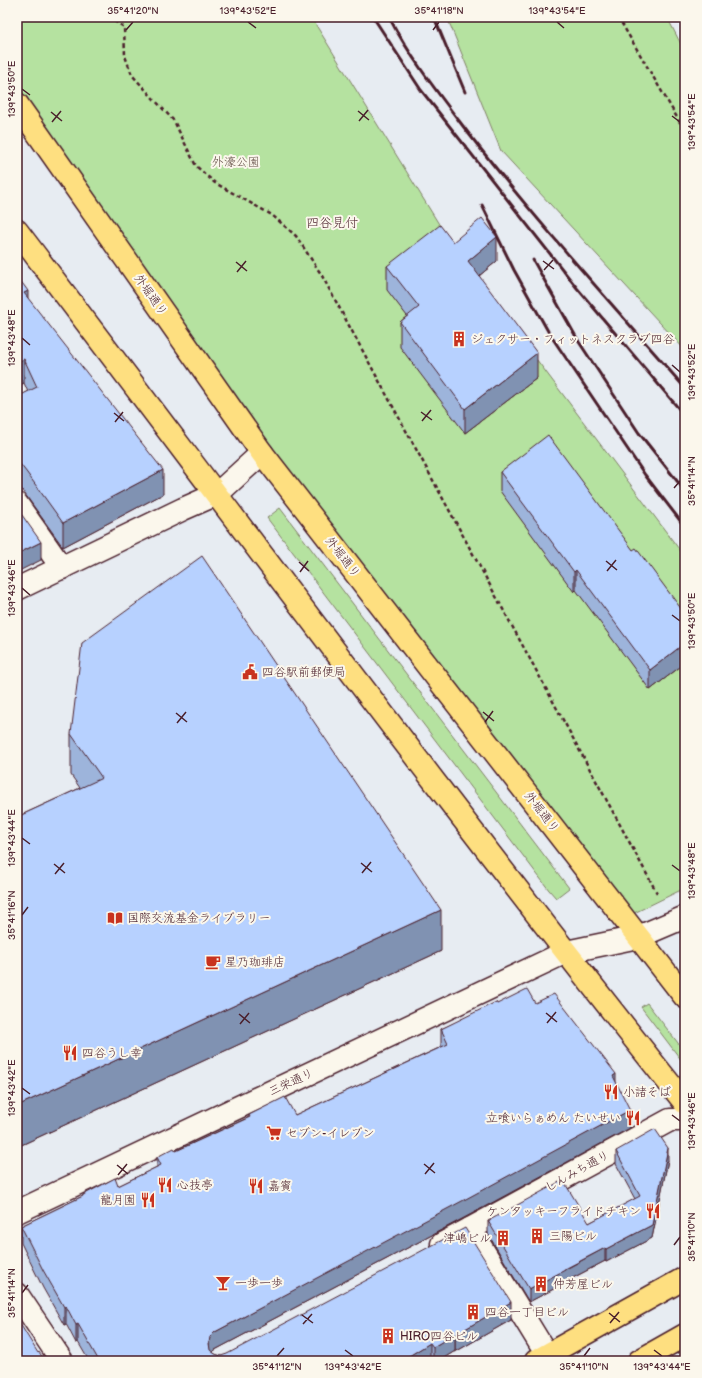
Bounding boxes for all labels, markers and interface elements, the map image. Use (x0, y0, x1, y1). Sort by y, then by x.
text: 35°41'20"N (107, 5, 159, 17)
text: 139°43'52"E (220, 5, 277, 17)
text: 35°41'18"N (414, 5, 464, 17)
text: 139°43'54"E (528, 5, 586, 17)
text: 139°43'50"E (6, 60, 18, 117)
text: 139°43'54"E (686, 93, 698, 151)
park label: 外濠公園 (212, 155, 260, 170)
district label: 四谷見付 (306, 215, 358, 231)
street label: 外堀通り (131, 271, 171, 319)
text: 139°43'48"E (6, 309, 18, 367)
building icon: ジェクサー・フィットネスクラブ四谷 (450, 330, 468, 348)
place label: ジェクサー・フィットネスクラブ四谷 (471, 332, 675, 347)
text: 139°43'52"E (686, 343, 698, 400)
text: 35°41'14"N (686, 456, 698, 506)
street label: 外堀通り (322, 534, 363, 581)
text: 139°43'46"E (6, 559, 18, 617)
text: 139°43'50"E (686, 592, 698, 649)
public building icon: 四谷駅前郵便局 (241, 663, 259, 681)
place label: 四谷駅前郵便局 (262, 665, 346, 680)
street label: 外堀通り (521, 789, 562, 836)
text: 139°43'44"E (6, 809, 18, 867)
text: 139°43'48"E (686, 842, 698, 900)
text: 35°41'16"N (6, 890, 18, 940)
library icon: 国際交流基金ライブラリー (106, 909, 124, 927)
place label: 国際交流基金ライブラリー (127, 911, 271, 926)
cafe icon: 星乃珈琲店 (204, 953, 222, 971)
place label: 星乃珈琲店 (225, 955, 285, 970)
restaurant icon: 四谷うし幸 (61, 1044, 79, 1062)
place label: 四谷うし幸 (82, 1046, 142, 1061)
text: 139°43'42"E (6, 1059, 18, 1117)
street label: 三栄通り (266, 1066, 316, 1099)
restaurant icon: 小諸そば (602, 1083, 620, 1101)
place label: 小諸そば (623, 1085, 671, 1100)
text: 139°43'46"E (686, 1092, 698, 1150)
restaurant icon: 立喰いらぁめん たいせい (624, 1109, 642, 1127)
place label: 立喰いらぁめん たいせい (486, 1111, 621, 1126)
supermarket icon: セブン-イレブン (265, 1124, 283, 1142)
place label: セブン-イレブン (286, 1126, 374, 1141)
street label: しんみち通り (542, 1148, 612, 1195)
restaurant icon: 心技亭 (156, 1176, 174, 1194)
restaurant icon: 嘉賓 (247, 1177, 265, 1195)
place label: 心技亭 (177, 1178, 213, 1193)
place label: 嘉賓 (268, 1179, 292, 1194)
restaurant icon: 龍月園 (139, 1191, 157, 1209)
place label: 龍月園 (100, 1193, 136, 1208)
restaurant icon: ケンタッキーフライドチキン (644, 1202, 662, 1220)
place label: ケンタッキーフライドチキン (486, 1204, 641, 1219)
text: 35°41'10"N (686, 1212, 698, 1262)
building icon: 三陽ビル (528, 1227, 546, 1245)
building icon: 津嶋ビル (494, 1229, 512, 1247)
place label: 三陽ビル (549, 1229, 597, 1244)
place label: 津嶋ビル (443, 1231, 491, 1246)
text: 35°41'14"N (6, 1268, 18, 1318)
bar icon: 一歩一歩 (214, 1274, 232, 1292)
building icon: 仲芳屋ビル (532, 1275, 550, 1293)
place label: 一歩一歩 (235, 1276, 283, 1291)
place label: 仲芳屋ビル (553, 1277, 613, 1292)
building icon: 四谷一丁目ビル (464, 1303, 482, 1321)
place label: 四谷一丁目ビル (485, 1305, 569, 1320)
building icon: HIRO四谷ビル (379, 1327, 397, 1345)
place label: HIRO四谷ビル (400, 1329, 478, 1344)
text: 35°41'12"N (252, 1361, 302, 1373)
text: 139°43'42"E (324, 1361, 382, 1373)
text: 35°41'10"N (559, 1361, 609, 1373)
text: 139°43'44"E (633, 1361, 691, 1373)

